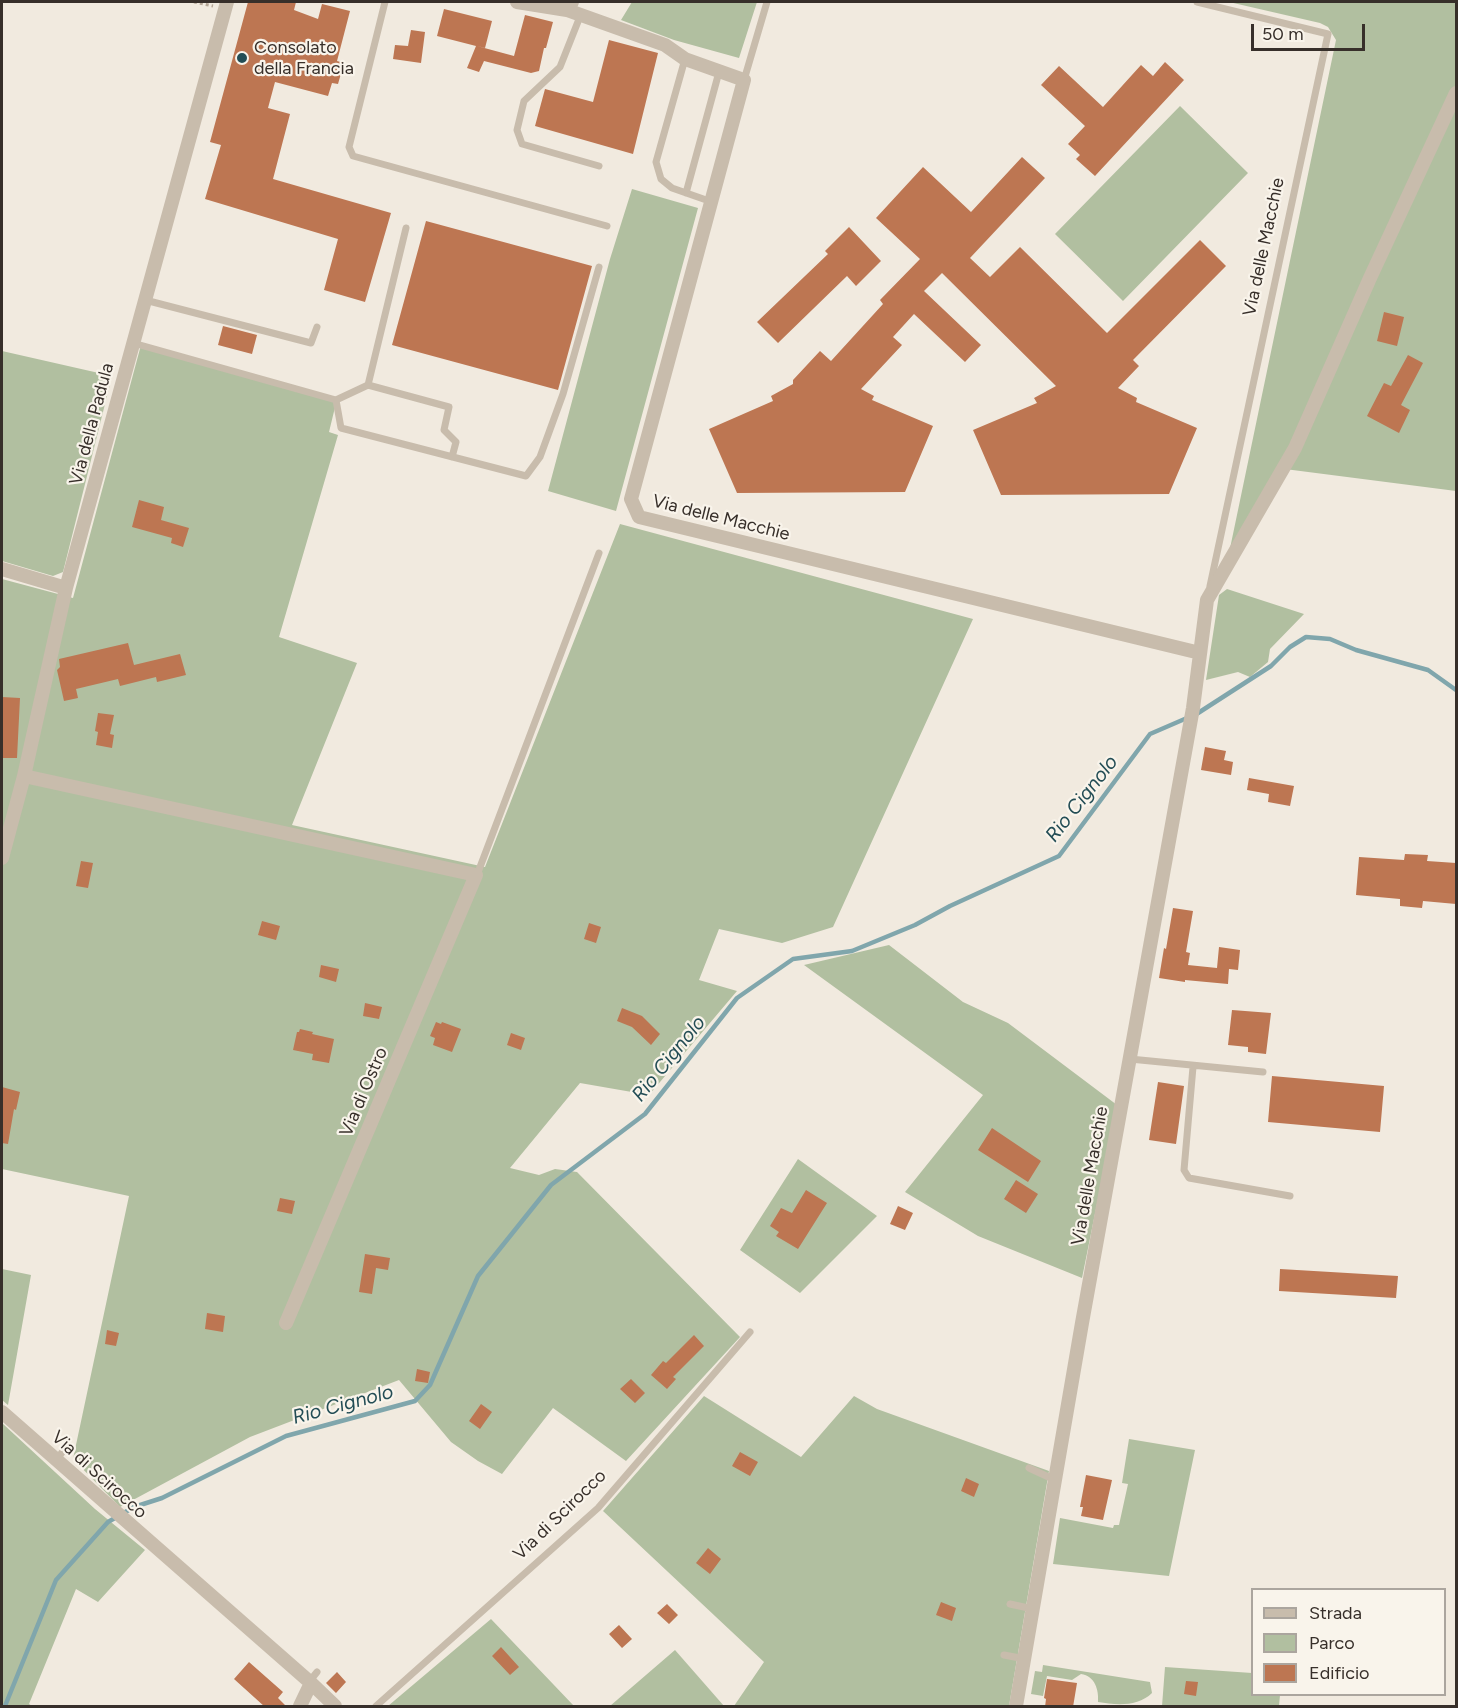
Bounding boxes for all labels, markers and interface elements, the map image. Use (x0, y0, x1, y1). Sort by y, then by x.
scale bar (1254, 12, 1368, 50)
text: 50 m (1262, 23, 1304, 45)
place label: Consolato della Francia (254, 37, 354, 80)
marker: Consolato della Francia (235, 51, 249, 65)
street label: Via delle Macchie (1239, 176, 1289, 318)
street label: Via della Padula (65, 361, 119, 487)
street label: Via delle Macchie (650, 490, 792, 546)
water label: Rio Cignolo (1041, 751, 1123, 847)
water label: Rio Cignolo (627, 1011, 711, 1107)
street label: Via di Ostro (335, 1044, 393, 1140)
street label: Via delle Macchie (1067, 1105, 1113, 1247)
water label: Rio Cignolo (290, 1380, 396, 1430)
street label: Via di Scirocco (47, 1427, 151, 1523)
street label: Via di Scirocco (509, 1465, 611, 1565)
legend (1251, 1588, 1446, 1696)
text: Strada (1309, 1602, 1362, 1624)
text: Parco (1309, 1632, 1355, 1654)
text: Edificio (1309, 1662, 1370, 1684)

